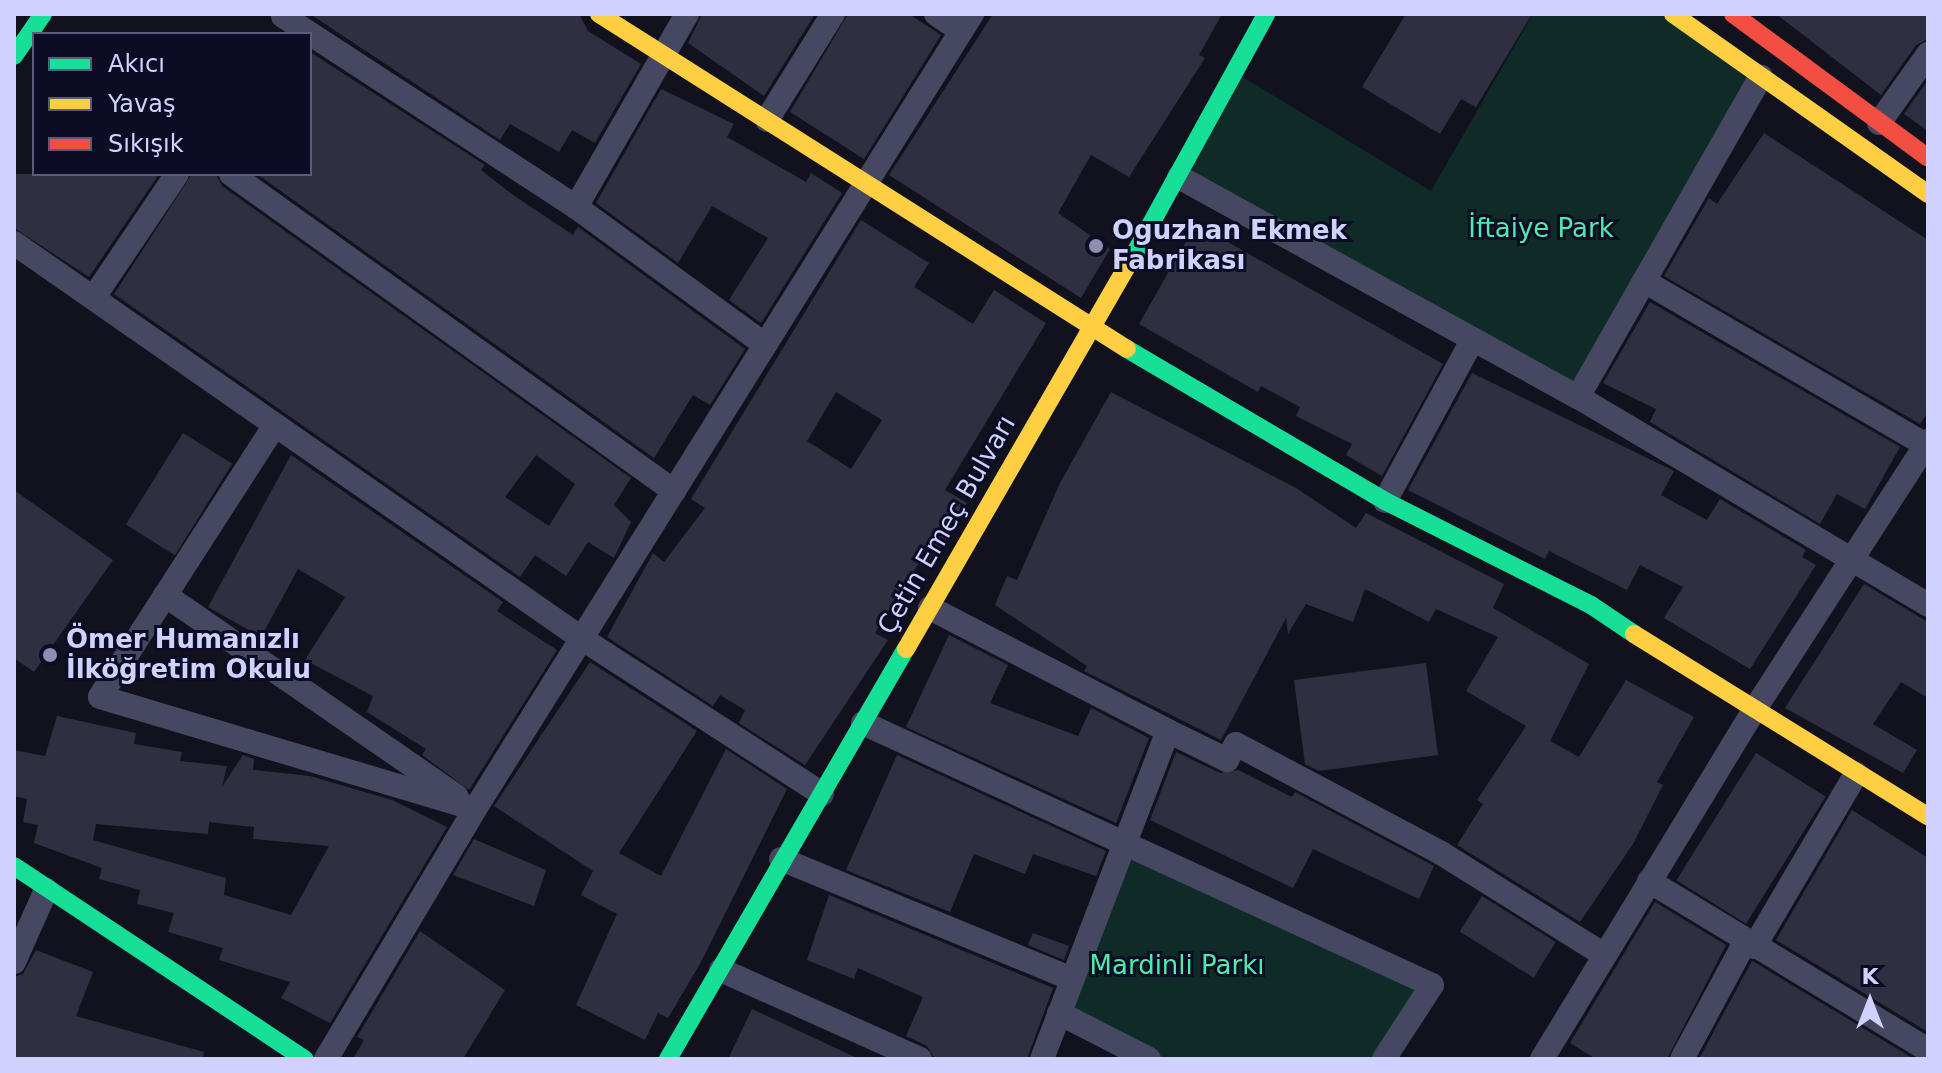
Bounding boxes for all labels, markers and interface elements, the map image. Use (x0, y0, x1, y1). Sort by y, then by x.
legend (32, 32, 312, 176)
text: Akıcı (108, 50, 165, 78)
text: Yavaş (108, 90, 175, 118)
text: Sıkışık (108, 130, 184, 158)
park label: İftaiye Park (1468, 213, 1614, 245)
place label: Oguzhan Ekmek Fabrikası (1112, 215, 1347, 276)
marker: Oguzhan Ekmek Fabrikası (1087, 237, 1105, 255)
street label: Çetin Emeç Bulvarı (872, 410, 1022, 640)
place label: Ömer Humanızlı İlköğretim Okulu (66, 624, 311, 686)
marker: Ömer Humanızlı İlköğretim Okulu (41, 646, 59, 664)
park label: Mardinli Parkı (1090, 950, 1264, 982)
north arrow (1830, 961, 1910, 1041)
text: K (1861, 964, 1879, 989)

